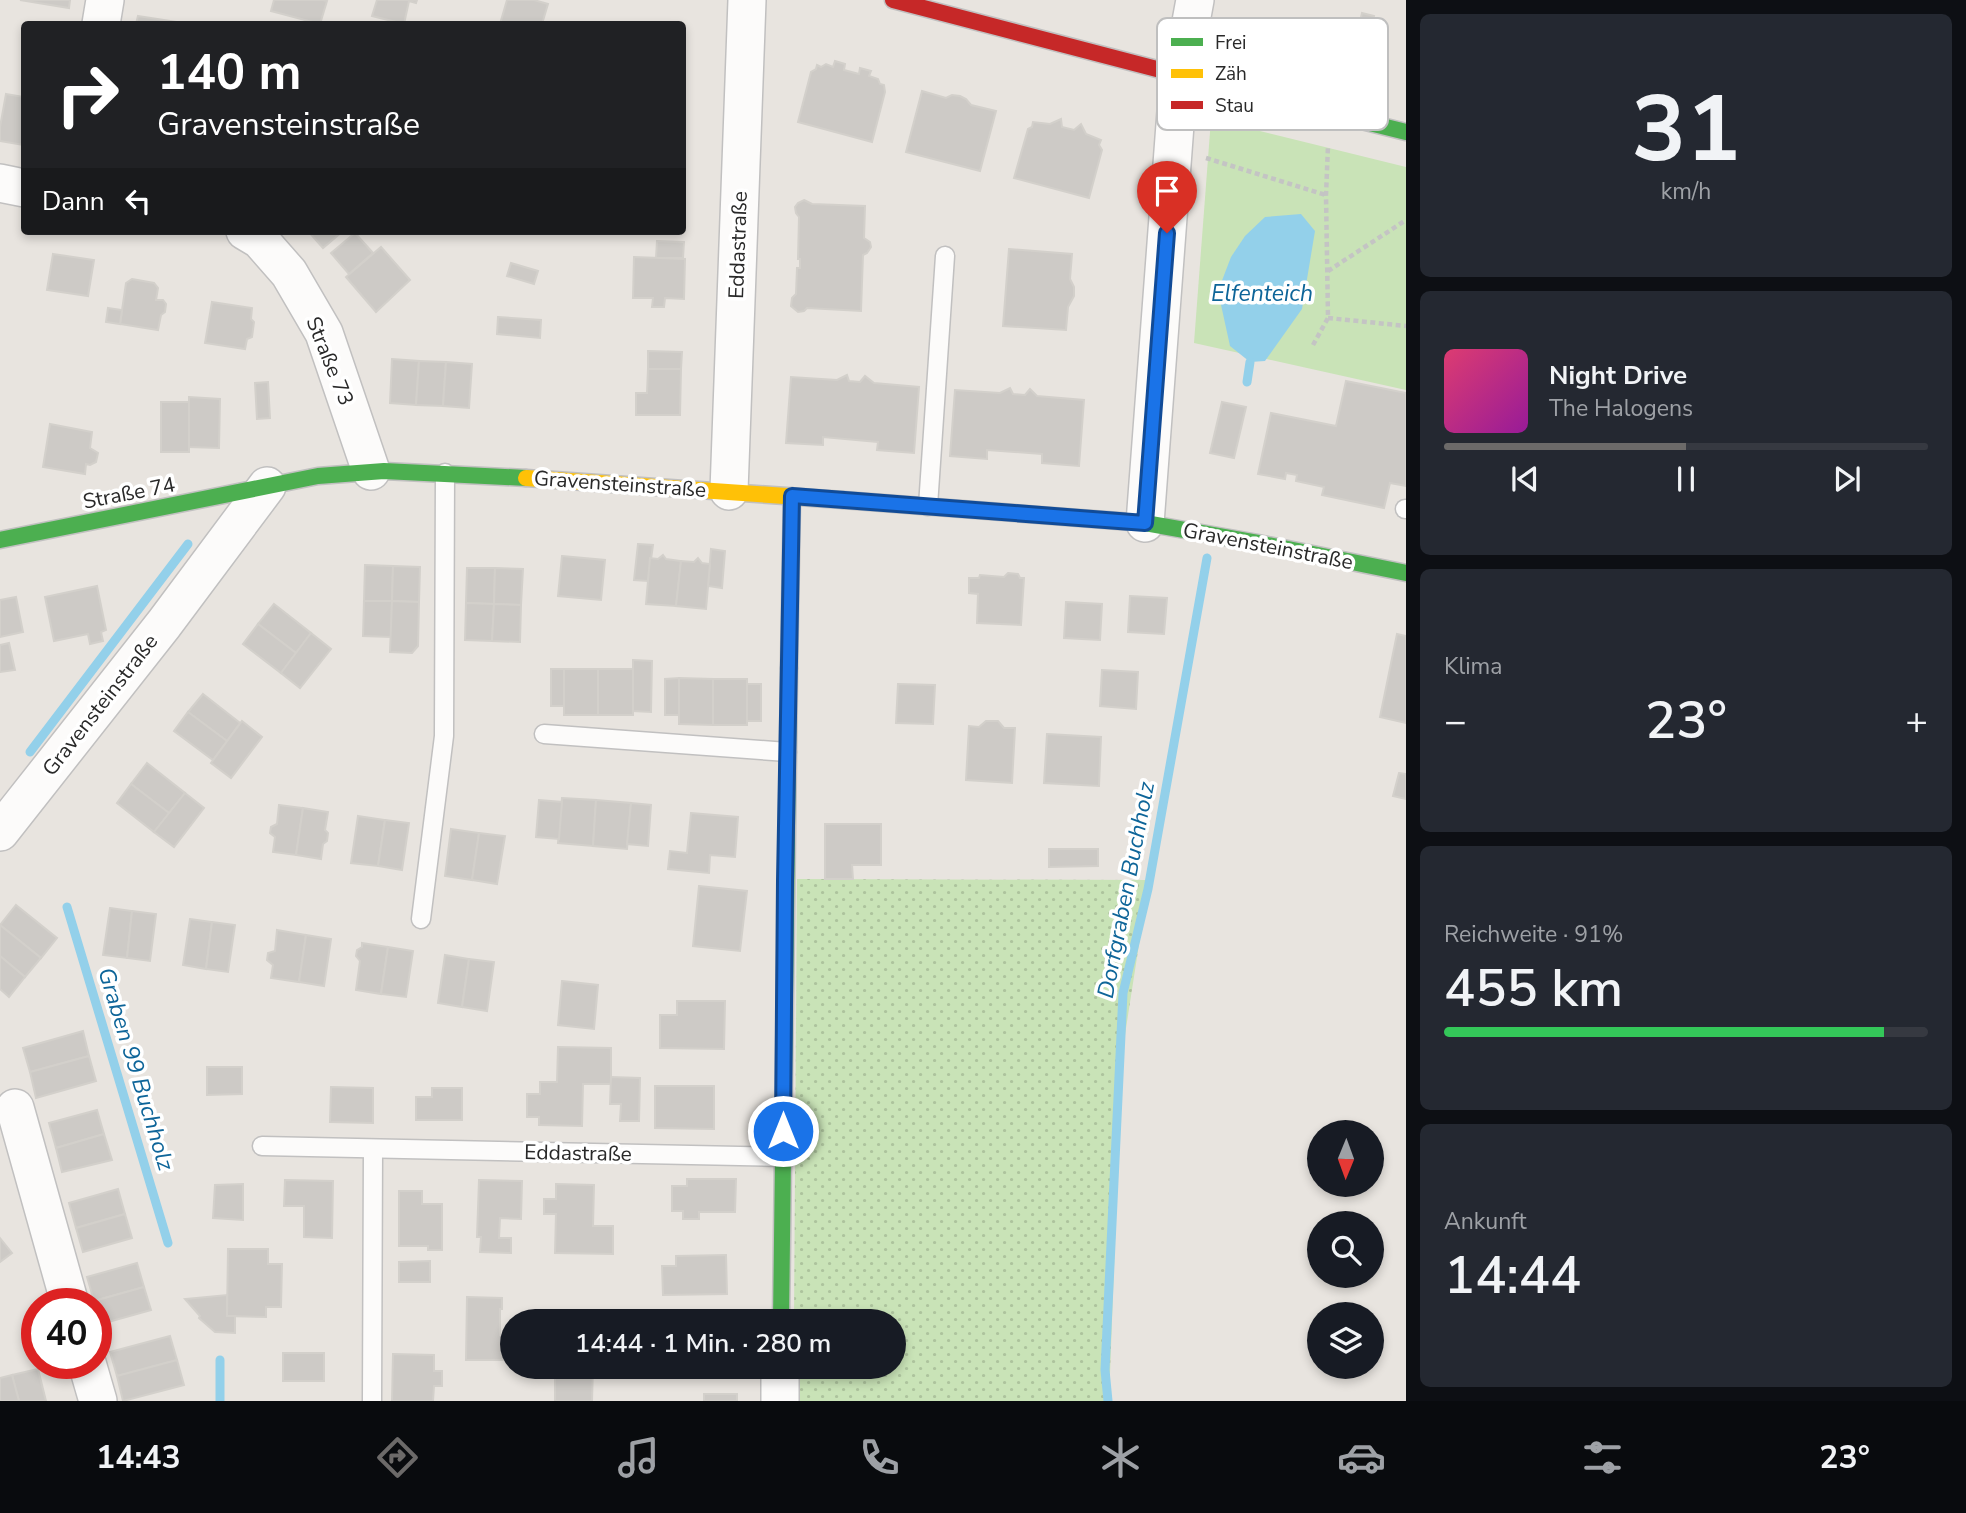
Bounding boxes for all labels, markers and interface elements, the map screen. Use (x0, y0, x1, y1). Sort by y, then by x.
legend (1157, 18, 1388, 130)
text: Frei (1215, 30, 1246, 56)
text: 140 m (157, 39, 301, 106)
icon: right (42, 49, 133, 140)
text: Zäh (1215, 61, 1247, 87)
text: 31 (1631, 68, 1741, 192)
text: Stau (1215, 93, 1254, 119)
text: Gravensteinstraße (157, 103, 420, 146)
pin (1137, 161, 1197, 233)
icon: arrive (1148, 172, 1186, 210)
text: km/h (1661, 176, 1711, 207)
icon: left (119, 182, 157, 220)
text: Dann (42, 184, 105, 219)
street label: Eddastraße (722, 191, 754, 299)
water label: Elfenteich (1211, 278, 1313, 309)
street label: Straße 73 (300, 312, 360, 410)
text: Night Drive (1549, 358, 1687, 393)
text: The Halogens (1549, 393, 1693, 424)
icon: previous (1506, 460, 1544, 498)
icon: pause (1667, 460, 1705, 498)
icon: next (1828, 460, 1866, 498)
street label: Gravensteinstraße (533, 464, 707, 504)
street label: Straße 74 (80, 470, 178, 516)
street label: Gravensteinstraße (1181, 516, 1355, 576)
street label: Gravensteinstraße (36, 628, 164, 782)
text: Klima (1444, 651, 1502, 682)
text: 23° (1645, 685, 1727, 756)
text: − (1444, 696, 1467, 747)
text: + (1905, 696, 1928, 747)
water label: Dorfgraben Buchholz (1090, 779, 1162, 1001)
text: Reichweite · 91% (1444, 919, 1623, 950)
text: 455 km (1444, 953, 1623, 1024)
water label: Graben 99 Buchholz (90, 964, 182, 1175)
position arrow (746, 1094, 820, 1168)
north arrow (1307, 1120, 1384, 1197)
map controls (1307, 1120, 1384, 1379)
street label: Eddastraße (524, 1138, 632, 1168)
text: Ankunft (1444, 1206, 1526, 1237)
button: search (1307, 1211, 1384, 1288)
text: 14:44 (1444, 1240, 1581, 1311)
speed limit sign: 40 (21, 1288, 112, 1379)
button: layers (1307, 1302, 1384, 1379)
text: 14:44 · 1 Min. · 280 m (575, 1326, 831, 1361)
icon: directions (373, 1433, 422, 1482)
icon: music (614, 1433, 663, 1482)
icon: phone (855, 1433, 904, 1482)
icon: climate (1096, 1433, 1145, 1482)
icon: car (1337, 1433, 1386, 1482)
icon: filters (1578, 1433, 1627, 1482)
text: 14:43 (96, 1436, 181, 1479)
text: 23° (1819, 1436, 1870, 1479)

